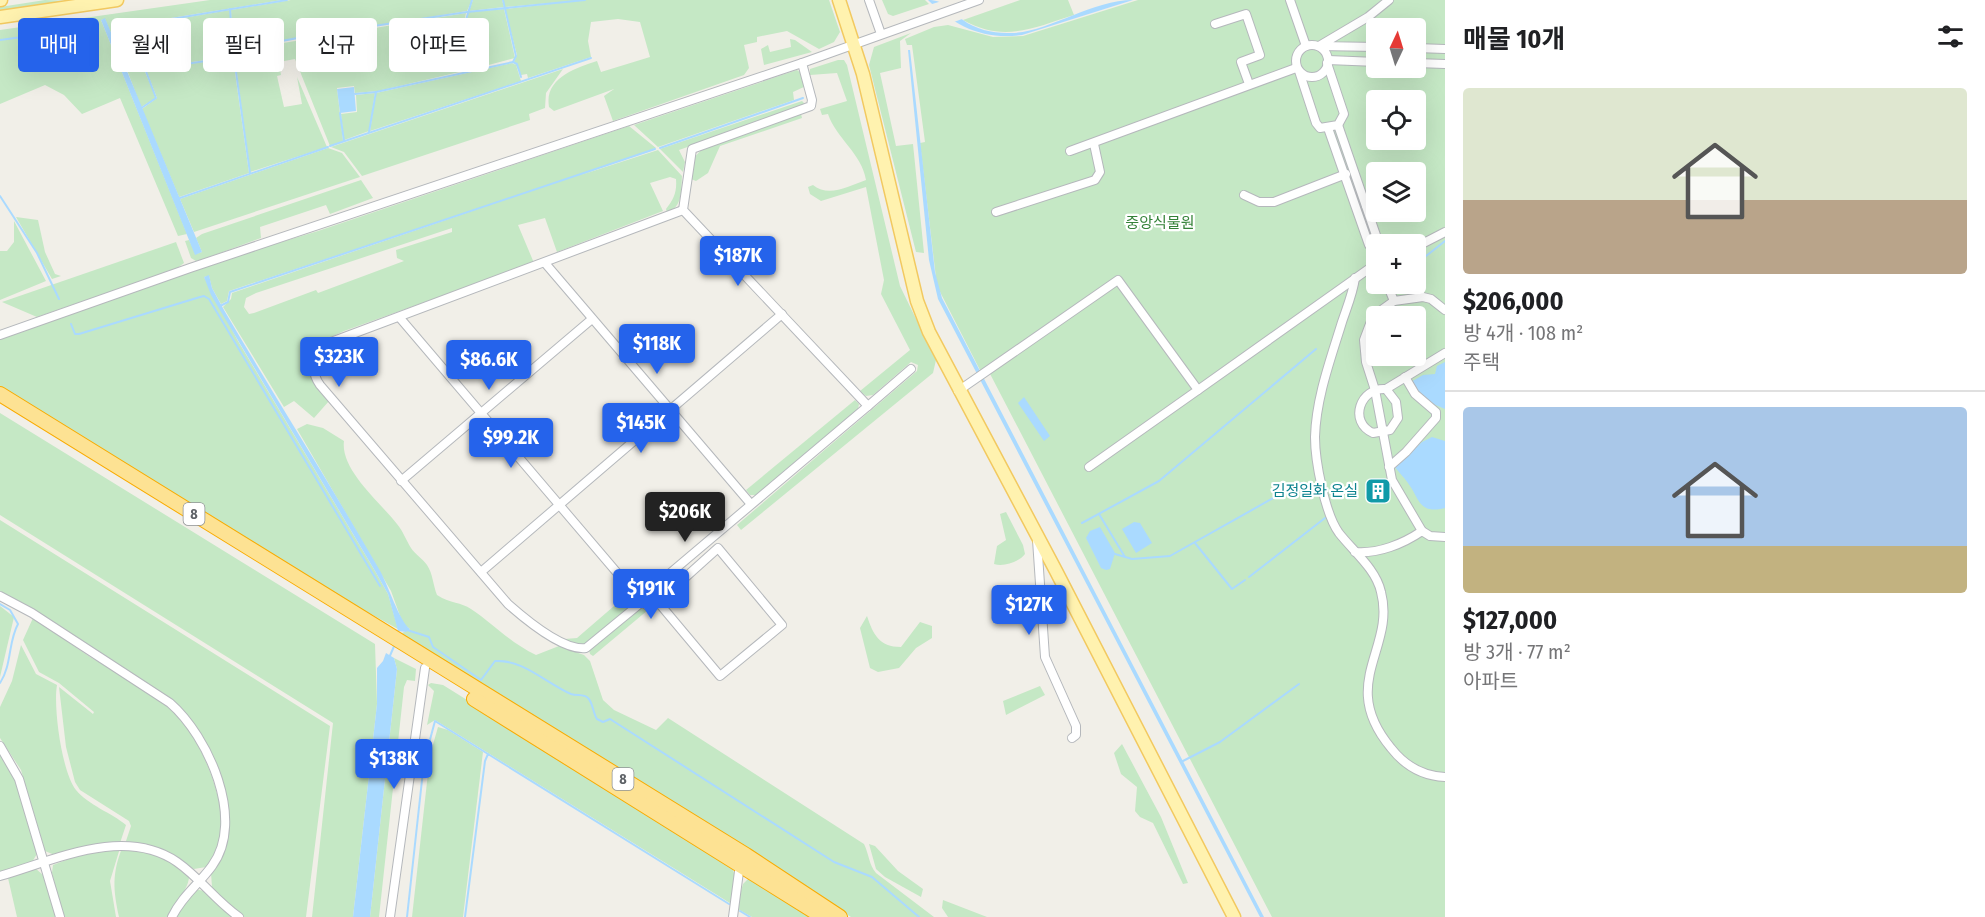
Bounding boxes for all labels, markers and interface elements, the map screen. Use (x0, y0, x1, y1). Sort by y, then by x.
chip: 매매 (18, 18, 99, 72)
chip: 월세 (111, 18, 191, 72)
chip: 필터 (203, 18, 284, 72)
chip: 신규 (296, 18, 377, 72)
chip: 아파트 (389, 18, 489, 72)
north arrow (1366, 18, 1426, 78)
map controls (1366, 18, 1426, 366)
icon: filters (1934, 20, 1967, 53)
text: 매물 10개 (1463, 24, 1565, 55)
button: locate (1366, 90, 1426, 150)
icon: home (1661, 127, 1769, 235)
button: layers (1366, 162, 1426, 222)
park label: 중앙식물원 (1125, 214, 1195, 232)
button: + (1366, 234, 1426, 294)
pin: $187K (696, 236, 780, 287)
text: $187K (714, 243, 762, 267)
text: $206,000 (1463, 286, 1564, 317)
button: − (1366, 306, 1426, 366)
text: 방 4개 · 108 m² (1463, 321, 1583, 345)
pin: $118K (615, 324, 699, 375)
text: $118K (633, 331, 681, 355)
pin: $323K (297, 337, 381, 388)
pin: $86.6K (440, 340, 538, 391)
text: $323K (314, 344, 364, 368)
text: $86.6K (460, 347, 518, 371)
text: 주택 (1463, 350, 1500, 374)
pin: $145K (599, 403, 683, 454)
text: $145K (616, 410, 666, 434)
pin: $99.2K (462, 418, 560, 469)
text: $99.2K (483, 425, 539, 449)
icon: home (1661, 446, 1769, 554)
building icon: 김정일화 온실 (1363, 476, 1393, 506)
place label: 김정일화 온실 (1272, 482, 1358, 500)
pin: $206K (643, 492, 727, 543)
text: $206K (659, 499, 711, 523)
road number: 8 (184, 503, 204, 525)
pin: $191K (609, 569, 693, 620)
text: $191K (627, 576, 675, 600)
pin: $127K (987, 585, 1071, 636)
text: $127K (1006, 592, 1053, 616)
text: $127,000 (1463, 605, 1557, 636)
text: 방 3개 · 77 m² (1463, 640, 1571, 664)
text: 아파트 (1463, 669, 1518, 693)
pin: $138K (352, 739, 436, 790)
text: $138K (369, 746, 419, 770)
road number: 8 (612, 768, 634, 790)

